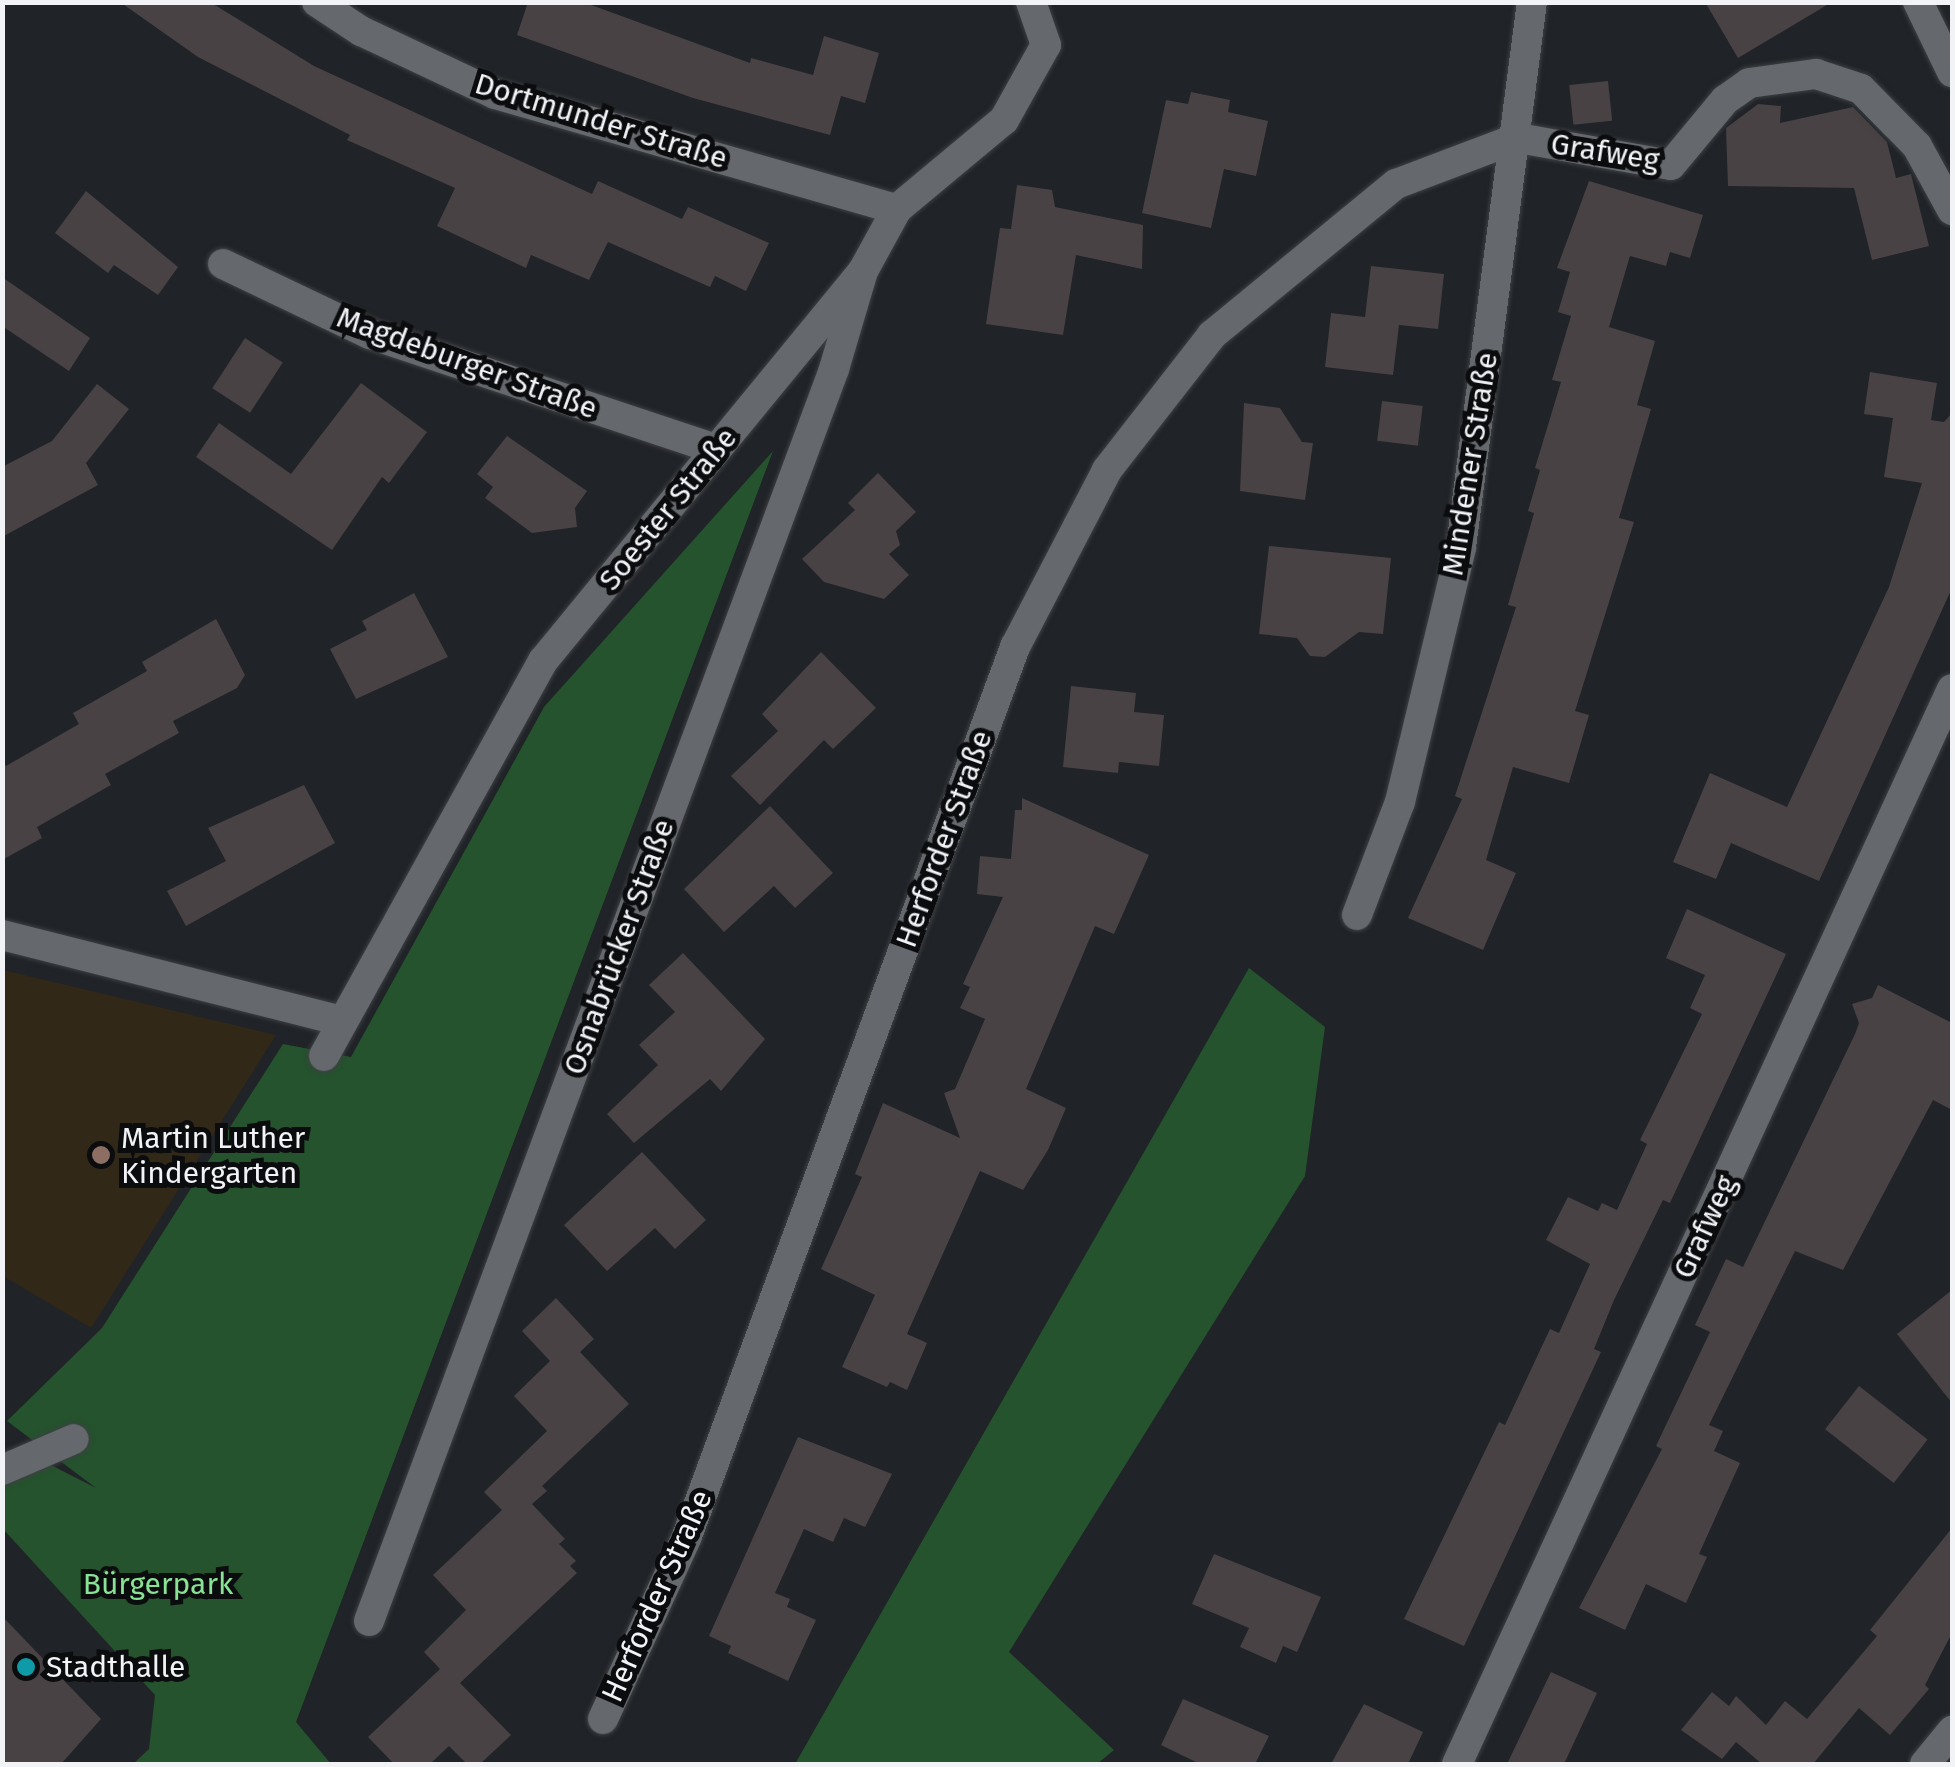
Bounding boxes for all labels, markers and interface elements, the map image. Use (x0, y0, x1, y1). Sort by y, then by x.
street label: Dortmunder Straße (470, 65, 732, 177)
street label: Grafweg (1548, 126, 1662, 178)
street label: Magdeburger Straße (332, 299, 602, 427)
street label: Mindener Straße (1435, 350, 1505, 578)
street label: Soester Straße (592, 420, 744, 598)
street label: Herforder Straße (888, 726, 1000, 952)
street label: Osnabrücker Straße (556, 814, 682, 1080)
place label: Martin Luther Kindergarten (121, 1120, 305, 1190)
marker: Martin Luther Kindergarten (90, 1144, 112, 1166)
street label: Grafweg (1666, 1170, 1744, 1284)
street label: Herforder Straße (594, 1484, 720, 1708)
park label: Bürgerpark (83, 1566, 233, 1602)
place label: Stadthalle (46, 1649, 185, 1685)
marker: Stadthalle (15, 1656, 37, 1678)

